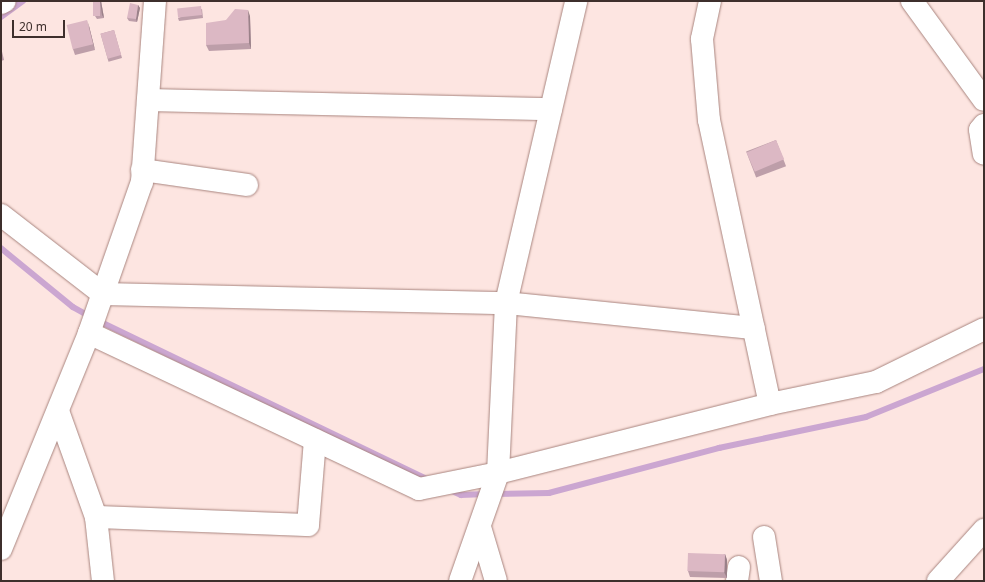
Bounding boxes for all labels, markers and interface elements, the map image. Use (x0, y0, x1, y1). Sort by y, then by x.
scale bar (14, 12, 67, 38)
text: 20 m (19, 18, 47, 35)

